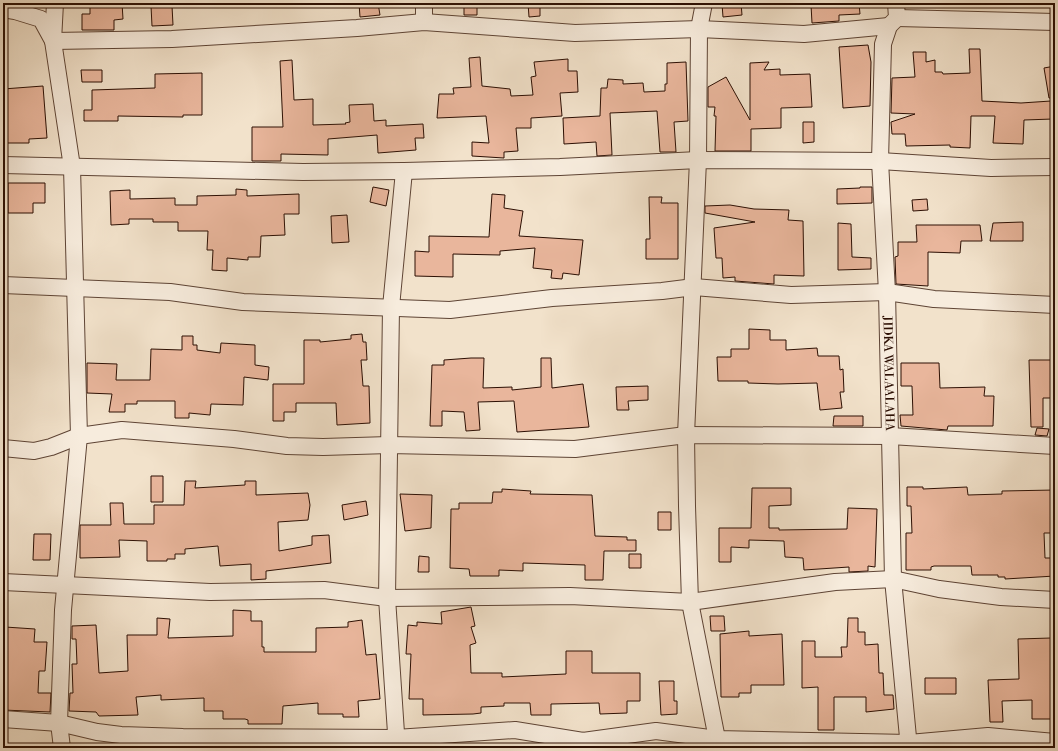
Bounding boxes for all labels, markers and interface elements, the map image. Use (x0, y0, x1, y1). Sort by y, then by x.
street label: JIDKA WALAALAHA (880, 315, 897, 432)

